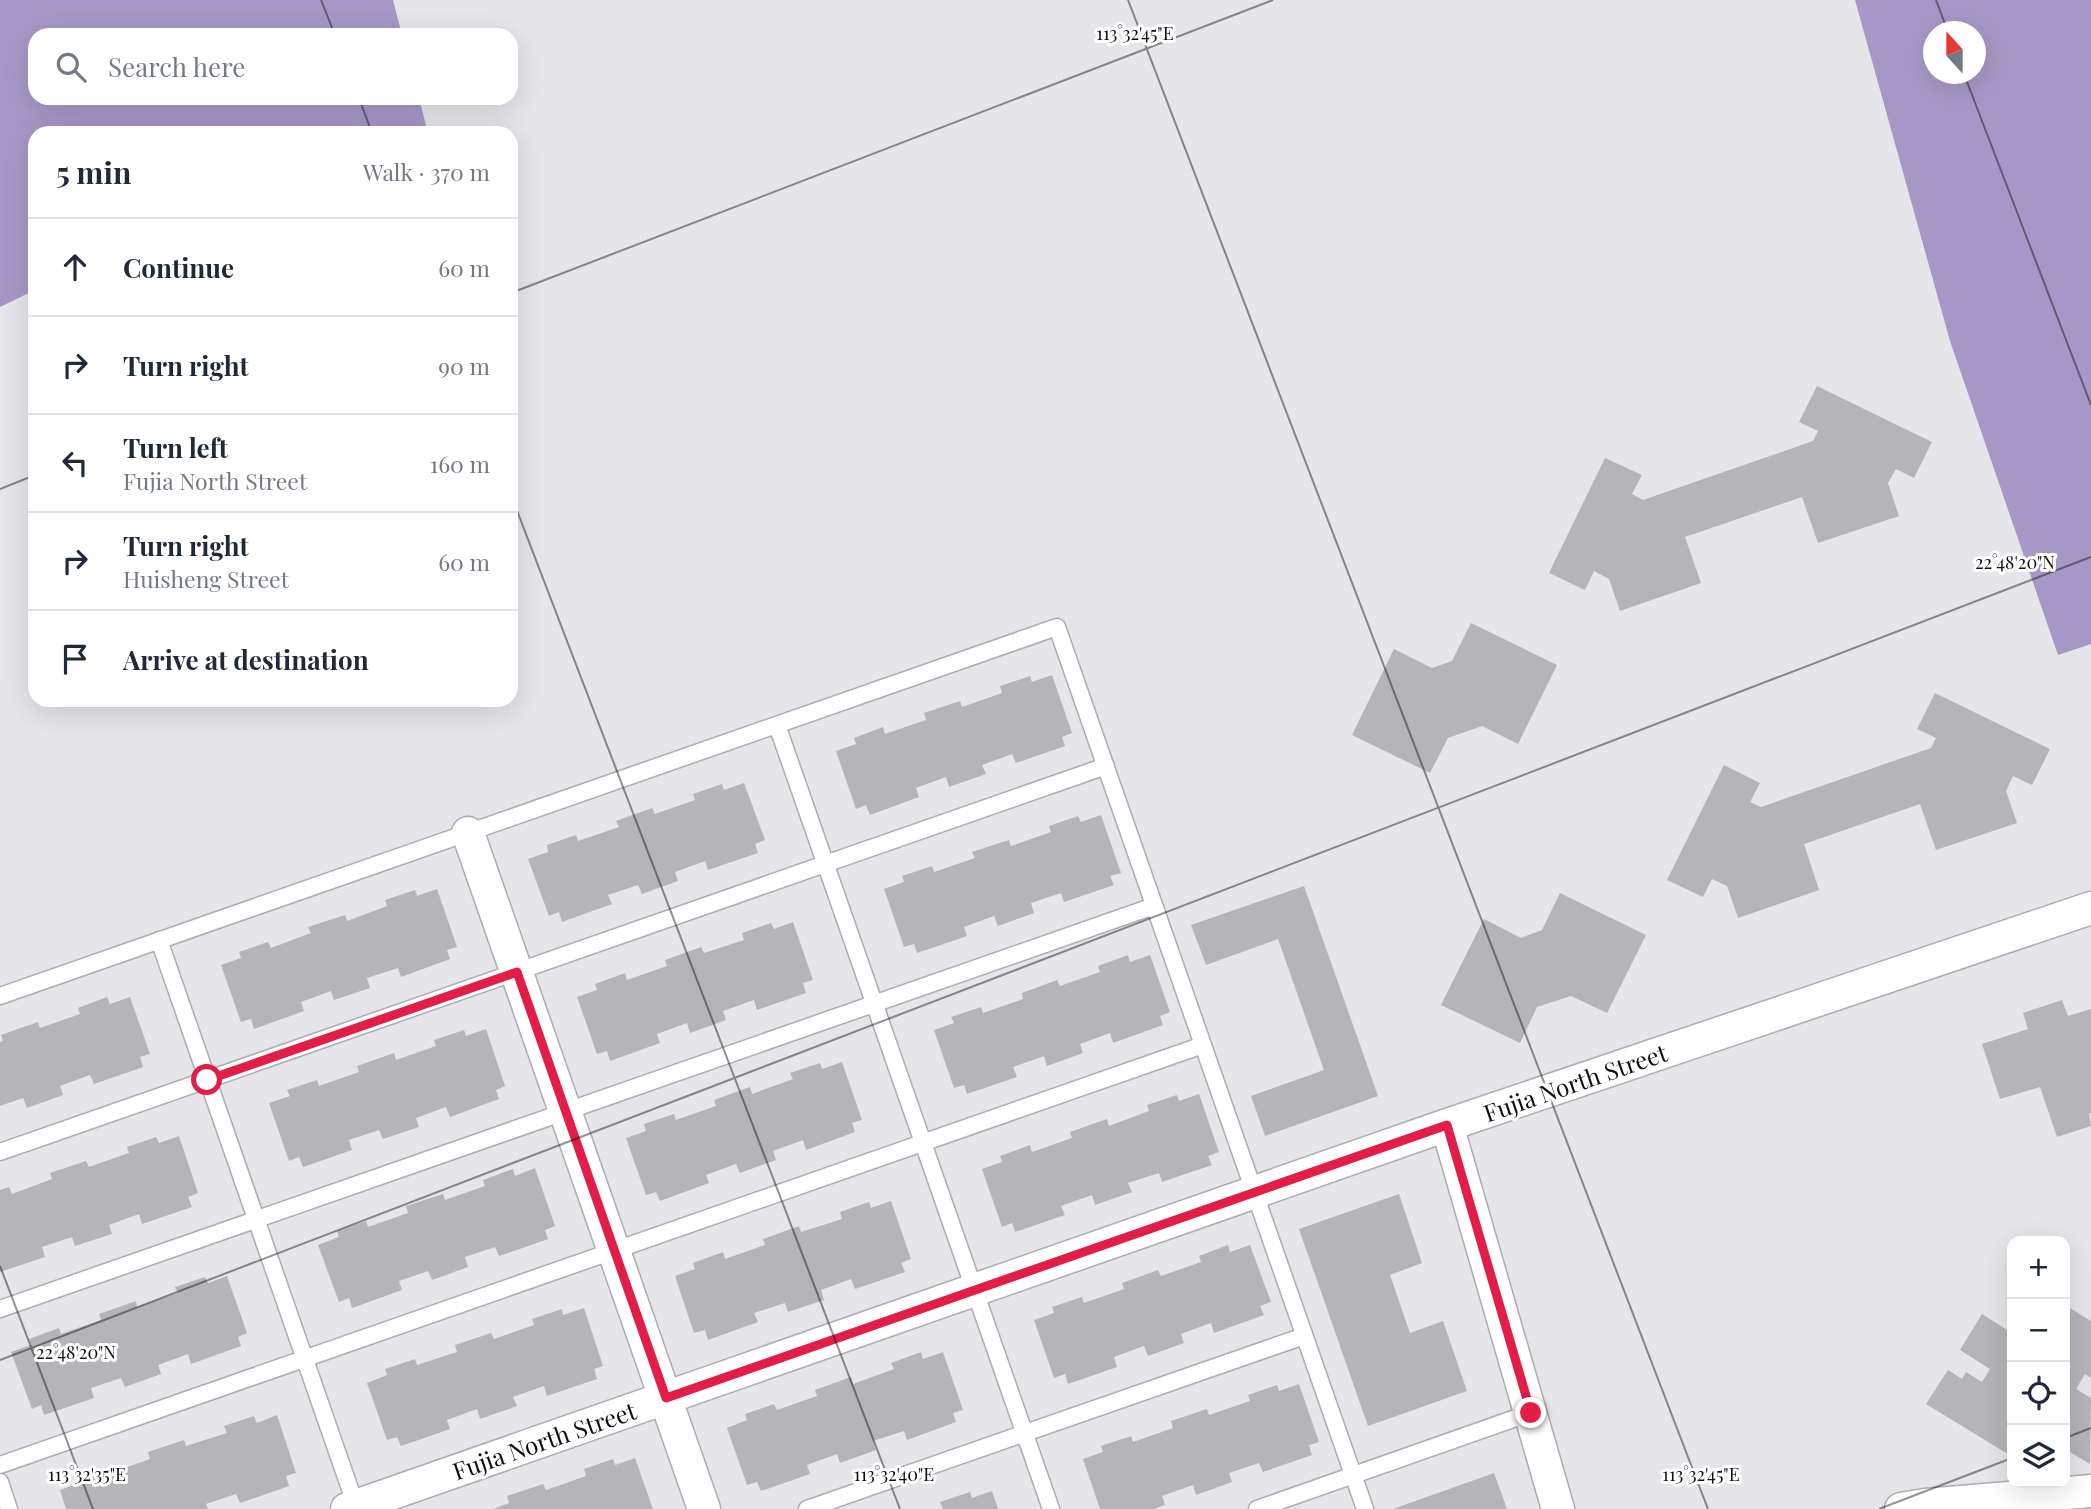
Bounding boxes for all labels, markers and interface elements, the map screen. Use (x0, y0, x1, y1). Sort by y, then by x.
text: 113°32'45"E (1096, 21, 1174, 45)
north arrow (1923, 21, 1986, 84)
search box (28, 28, 518, 105)
icon: search (52, 48, 90, 86)
text: Search here (108, 49, 245, 84)
text: 5 min (56, 152, 131, 192)
text: Walk · 370 m (363, 156, 490, 187)
icon: ahead (56, 248, 94, 286)
text: Continue (123, 250, 234, 285)
text: 60 m (438, 252, 490, 283)
icon: right (56, 346, 94, 384)
text: Turn right (123, 348, 249, 383)
text: 90 m (438, 350, 490, 381)
text: Turn left (123, 430, 228, 465)
icon: left (56, 444, 94, 482)
text: 160 m (430, 448, 490, 479)
text: Fujia North Street (123, 465, 307, 496)
text: Turn right (123, 528, 249, 563)
icon: right (56, 542, 94, 580)
text: 60 m (438, 546, 490, 577)
text: 22°48'20"N (1975, 550, 2055, 574)
text: Huisheng Street (123, 563, 289, 594)
icon: arrive (56, 640, 94, 678)
text: Arrive at destination (123, 642, 369, 677)
street label: Fujia North Street (1479, 1035, 1671, 1128)
route start (191, 1064, 222, 1095)
map controls (2007, 1236, 2070, 1488)
button: + (2007, 1236, 2070, 1299)
button: − (2007, 1299, 2070, 1362)
text: 22°48'20"N (36, 1340, 116, 1364)
button: locate (2007, 1362, 2070, 1425)
street label: Fujia North Street (448, 1393, 640, 1486)
route end (1515, 1397, 1546, 1428)
button: layers (2007, 1425, 2070, 1488)
text: 113°32'35"E (48, 1462, 126, 1486)
text: 113°32'40"E (854, 1462, 934, 1486)
text: 113°32'45"E (1662, 1462, 1740, 1486)

